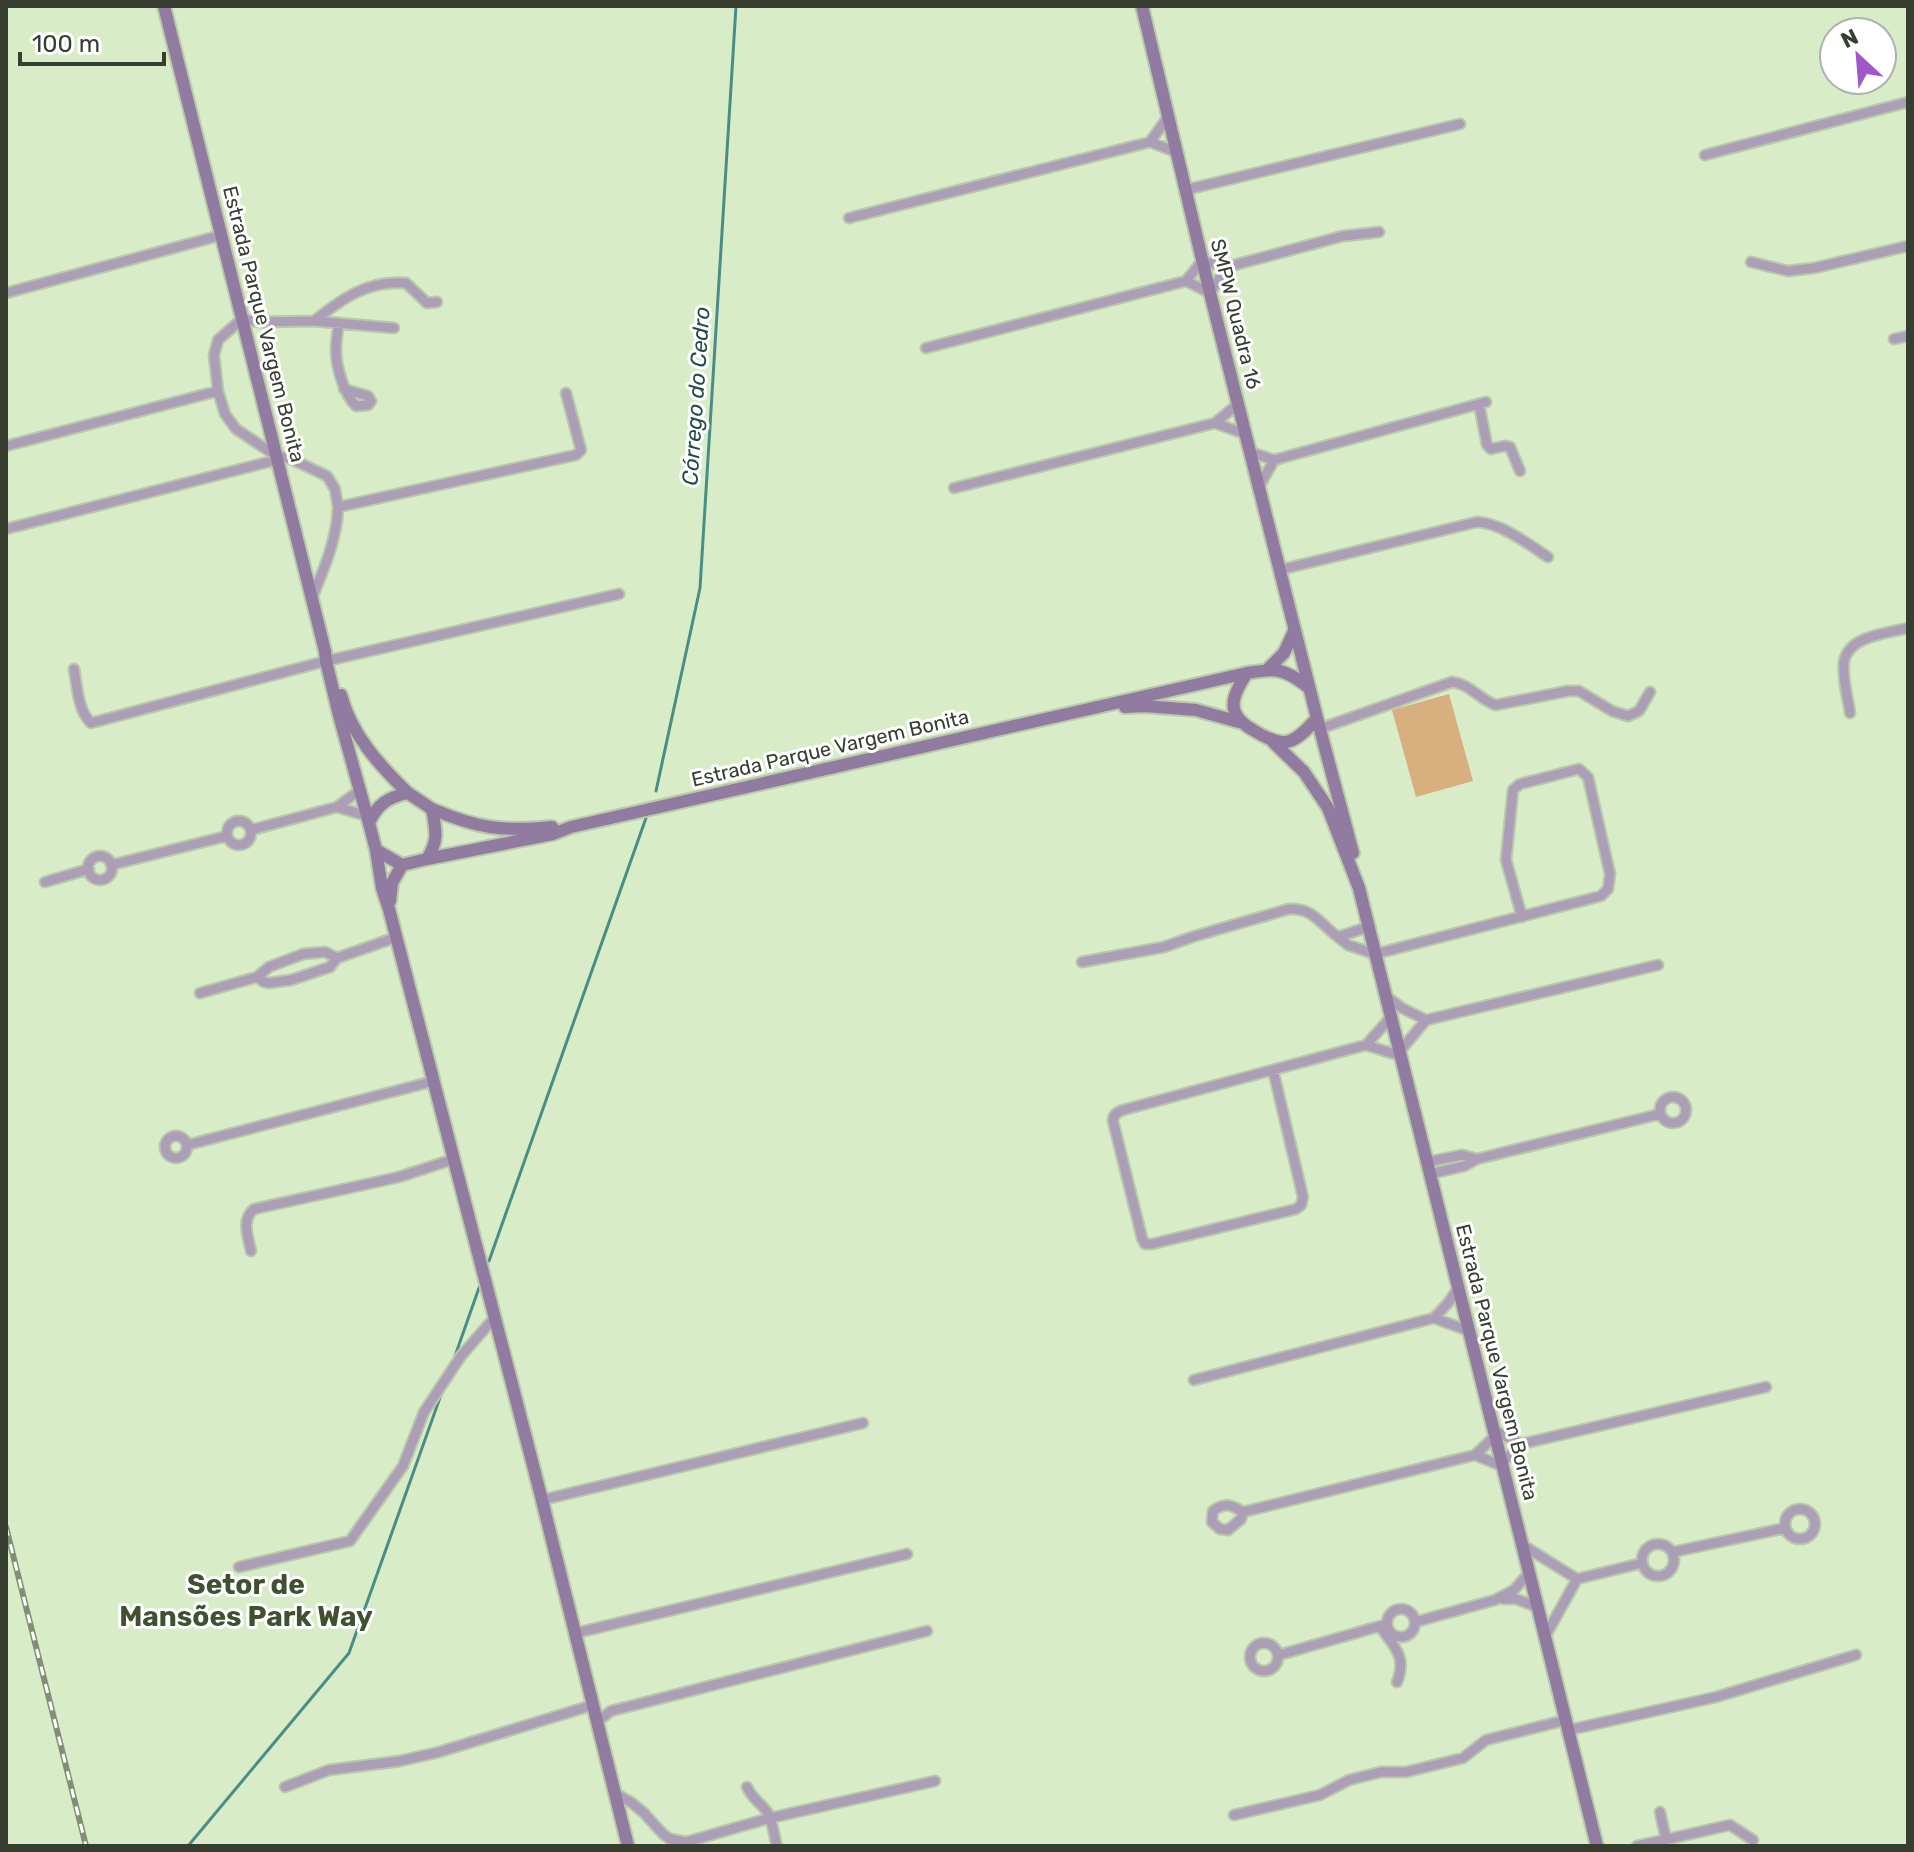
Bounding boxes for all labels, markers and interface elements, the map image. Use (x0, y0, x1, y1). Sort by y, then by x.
scale bar (20, 16, 164, 66)
north arrow (1818, 16, 1898, 96)
text: N (1836, 23, 1862, 54)
text: 100 m (32, 30, 100, 58)
street label: Estrada Parque Vargem Bonita (218, 183, 310, 465)
street label: SMPW Quadra 16 (1206, 236, 1266, 392)
water label: Córrego do Cedro (676, 306, 716, 486)
street label: Estrada Parque Vargem Bonita (689, 704, 971, 792)
street label: Estrada Parque Vargem Bonita (1451, 1221, 1543, 1503)
district label: Setor de Mansões Park Way (119, 1568, 373, 1633)

